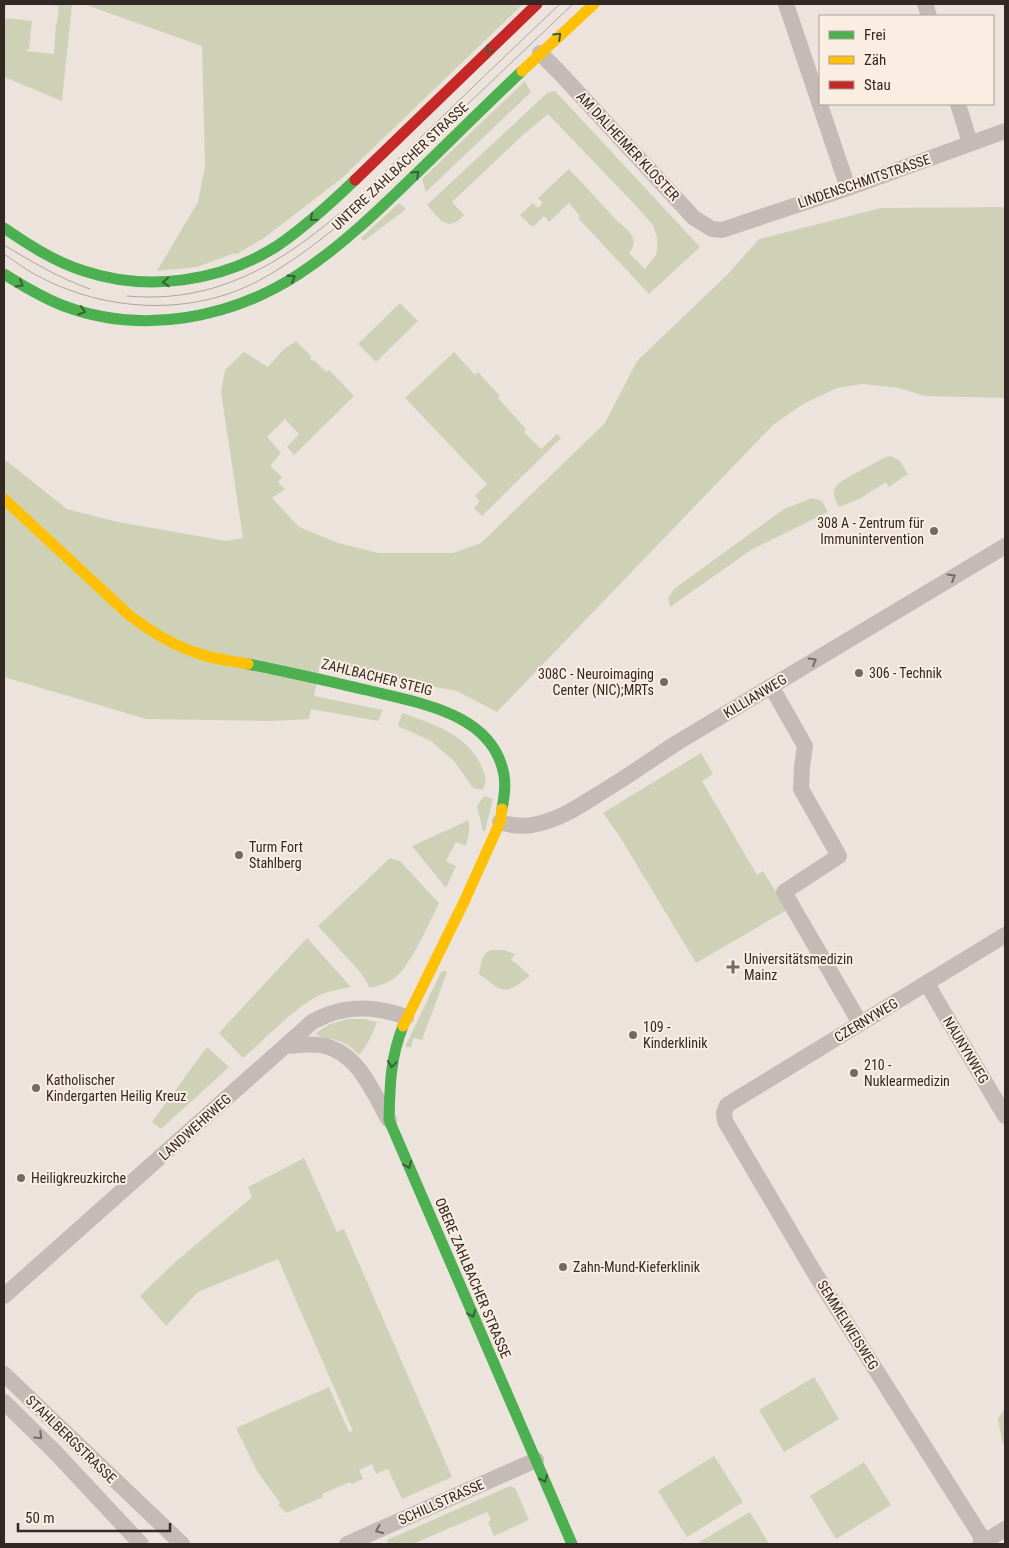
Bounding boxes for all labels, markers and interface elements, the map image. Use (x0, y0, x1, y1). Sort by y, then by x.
legend (819, 15, 994, 105)
text: Frei (864, 26, 886, 44)
one-way arrow (552, 33, 561, 42)
one-way arrow (486, 44, 495, 53)
text: Zäh (864, 51, 886, 69)
text: Stau (864, 76, 891, 94)
street label: AM DALHEIMER KLOSTER (573, 88, 683, 204)
street label: UNTERE ZAHLBACHER STRASSE (329, 99, 471, 233)
street label: LINDENSCHMITSTRASSE (796, 151, 932, 211)
one-way arrow (411, 171, 420, 180)
one-way arrow (309, 213, 318, 222)
one-way arrow (286, 275, 295, 284)
one-way arrow (162, 276, 170, 287)
one-way arrow (15, 277, 24, 287)
one-way arrow (78, 305, 86, 316)
place label: 308 A - Zentrum für Immunintervention (817, 515, 924, 547)
marker: 308 A - Zentrum für Immunintervention (928, 525, 940, 537)
one-way arrow (947, 574, 956, 584)
street label: ZAHLBACHER STEIG (320, 655, 434, 699)
one-way arrow (807, 657, 816, 667)
place label: 306 - Technik (869, 665, 943, 681)
place label: 308C - Neuroimaging Center (NIC);MRTs (538, 666, 654, 699)
marker: 306 - Technik (853, 667, 865, 679)
street label: KILLIANWEG (721, 671, 789, 721)
marker: 308C - Neuroimaging Center (NIC);MRTs (658, 676, 670, 688)
place label: Turm Fort Stahlberg (249, 839, 303, 871)
marker: Turm Fort Stahlberg (233, 849, 245, 861)
place label: Universitätsmedizin Mainz (744, 951, 853, 983)
marker: Universitätsmedizin Mainz (726, 960, 740, 974)
street label: CZERNYWEG (831, 995, 901, 1045)
street label: NAUNYNWEG (940, 1014, 992, 1086)
place label: 109 - Kinderklinik (643, 1019, 708, 1051)
marker: 109 - Kinderklinik (627, 1029, 639, 1041)
place label: 210 - Nuklearmedizin (864, 1057, 950, 1089)
one-way arrow (388, 1059, 398, 1068)
marker: 210 - Nuklearmedizin (848, 1067, 860, 1079)
place label: Katholischer Kindergarten Heilig Kreuz (46, 1072, 186, 1104)
marker: Katholischer Kindergarten Heilig Kreuz (30, 1082, 42, 1094)
street label: LANDWEHRWEG (156, 1091, 234, 1163)
one-way arrow (402, 1160, 412, 1169)
place label: Heiligkreuzkirche (31, 1170, 127, 1186)
marker: Heiligkreuzkirche (15, 1172, 27, 1184)
street label: OBERE ZAHLBACHER STRASSE (432, 1195, 514, 1361)
place label: Zahn-Mund-Kieferklinik (573, 1259, 701, 1275)
marker: Zahn-Mund-Kieferklinik (557, 1261, 569, 1273)
street label: SEMMELWEISWEG (814, 1277, 882, 1373)
one-way arrow (466, 1309, 477, 1318)
street label: STAHLBERGSTRASSE (23, 1392, 119, 1486)
one-way arrow (33, 1430, 42, 1439)
one-way arrow (537, 1474, 548, 1483)
street label: SCHILLSTRASSE (396, 1476, 486, 1528)
scale bar (18, 1500, 170, 1532)
text: 50 m (25, 1509, 55, 1527)
one-way arrow (375, 1523, 384, 1534)

